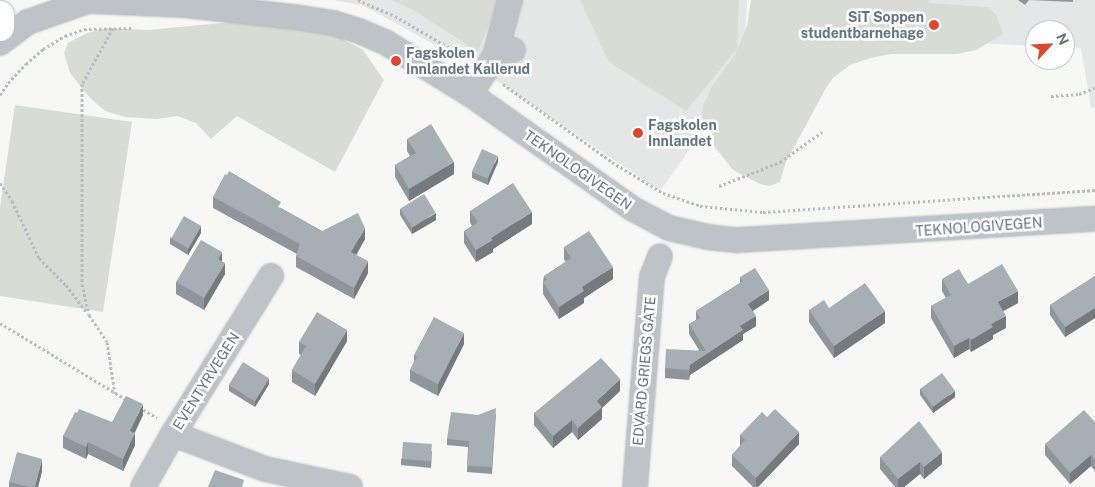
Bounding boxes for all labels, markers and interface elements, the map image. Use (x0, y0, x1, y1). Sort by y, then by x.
place label: SiT Soppen studentbarnehage (801, 9, 924, 41)
marker: SiT Soppen studentbarnehage (928, 19, 940, 31)
north arrow (1025, 20, 1075, 70)
text: N (1053, 31, 1072, 47)
place label: Fagskolen Innlandet Kallerud (406, 45, 530, 78)
marker: Fagskolen Innlandet Kallerud (390, 55, 402, 67)
place label: Fagskolen Innlandet (648, 117, 717, 150)
street label: TEKNOLOGIVEGEN (521, 127, 635, 213)
marker: Fagskolen Innlandet (632, 127, 644, 139)
street label: TEKNOLOGIVEGEN (915, 214, 1043, 240)
street label: EDVARD GRIEGS GATE (629, 296, 659, 446)
street label: EVENTYRVEGEN (169, 329, 243, 433)

